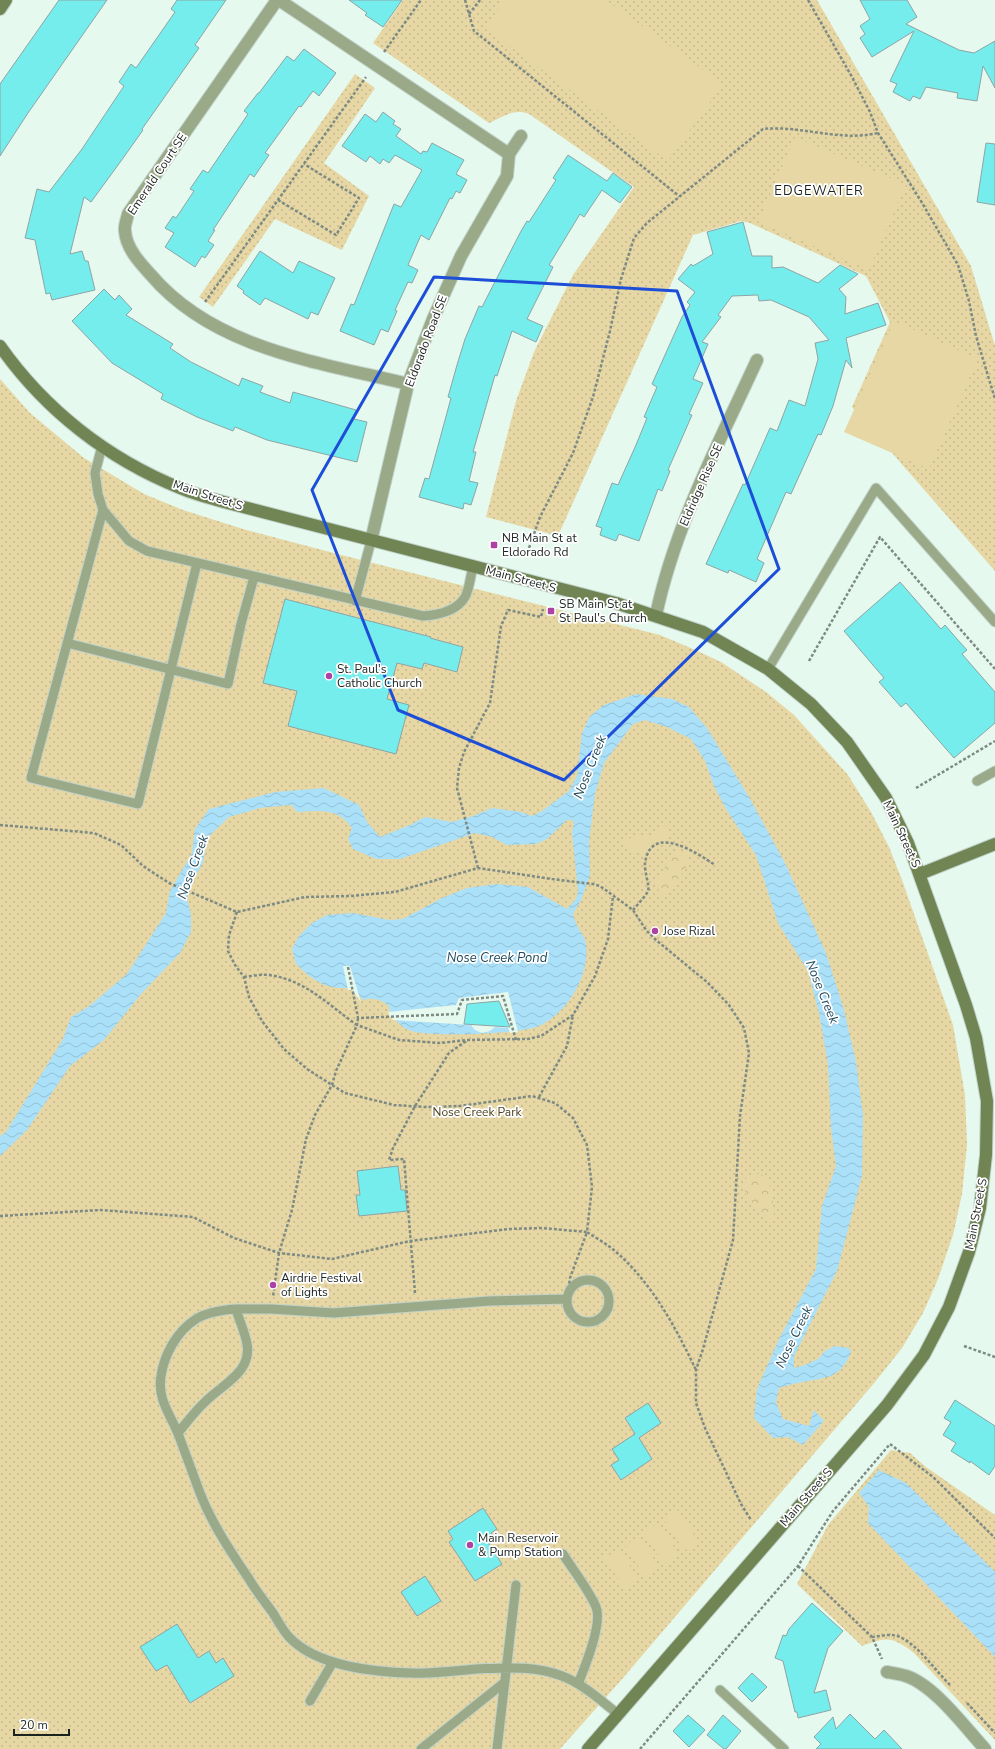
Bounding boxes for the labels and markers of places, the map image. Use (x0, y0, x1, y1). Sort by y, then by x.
place label: NB Main St at Eldorado Rd (502, 530, 577, 560)
marker: NB Main St at Eldorado Rd (489, 540, 499, 550)
place label: SB Main St at St Paul's Church (559, 596, 647, 626)
marker: SB Main St at St Paul's Church (546, 606, 556, 616)
place label: St. Paul's Catholic Church (337, 661, 422, 691)
marker: St. Paul's Catholic Church (324, 671, 334, 681)
place label: Jose Rizal (662, 923, 715, 939)
marker: Jose Rizal (650, 926, 660, 936)
place label: Airdrie Festival of Lights (281, 1270, 362, 1300)
marker: Airdrie Festival of Lights (268, 1280, 278, 1290)
place label: Main Reservoir & Pump Station (478, 1530, 562, 1560)
marker: Main Reservoir & Pump Station (465, 1540, 475, 1550)

